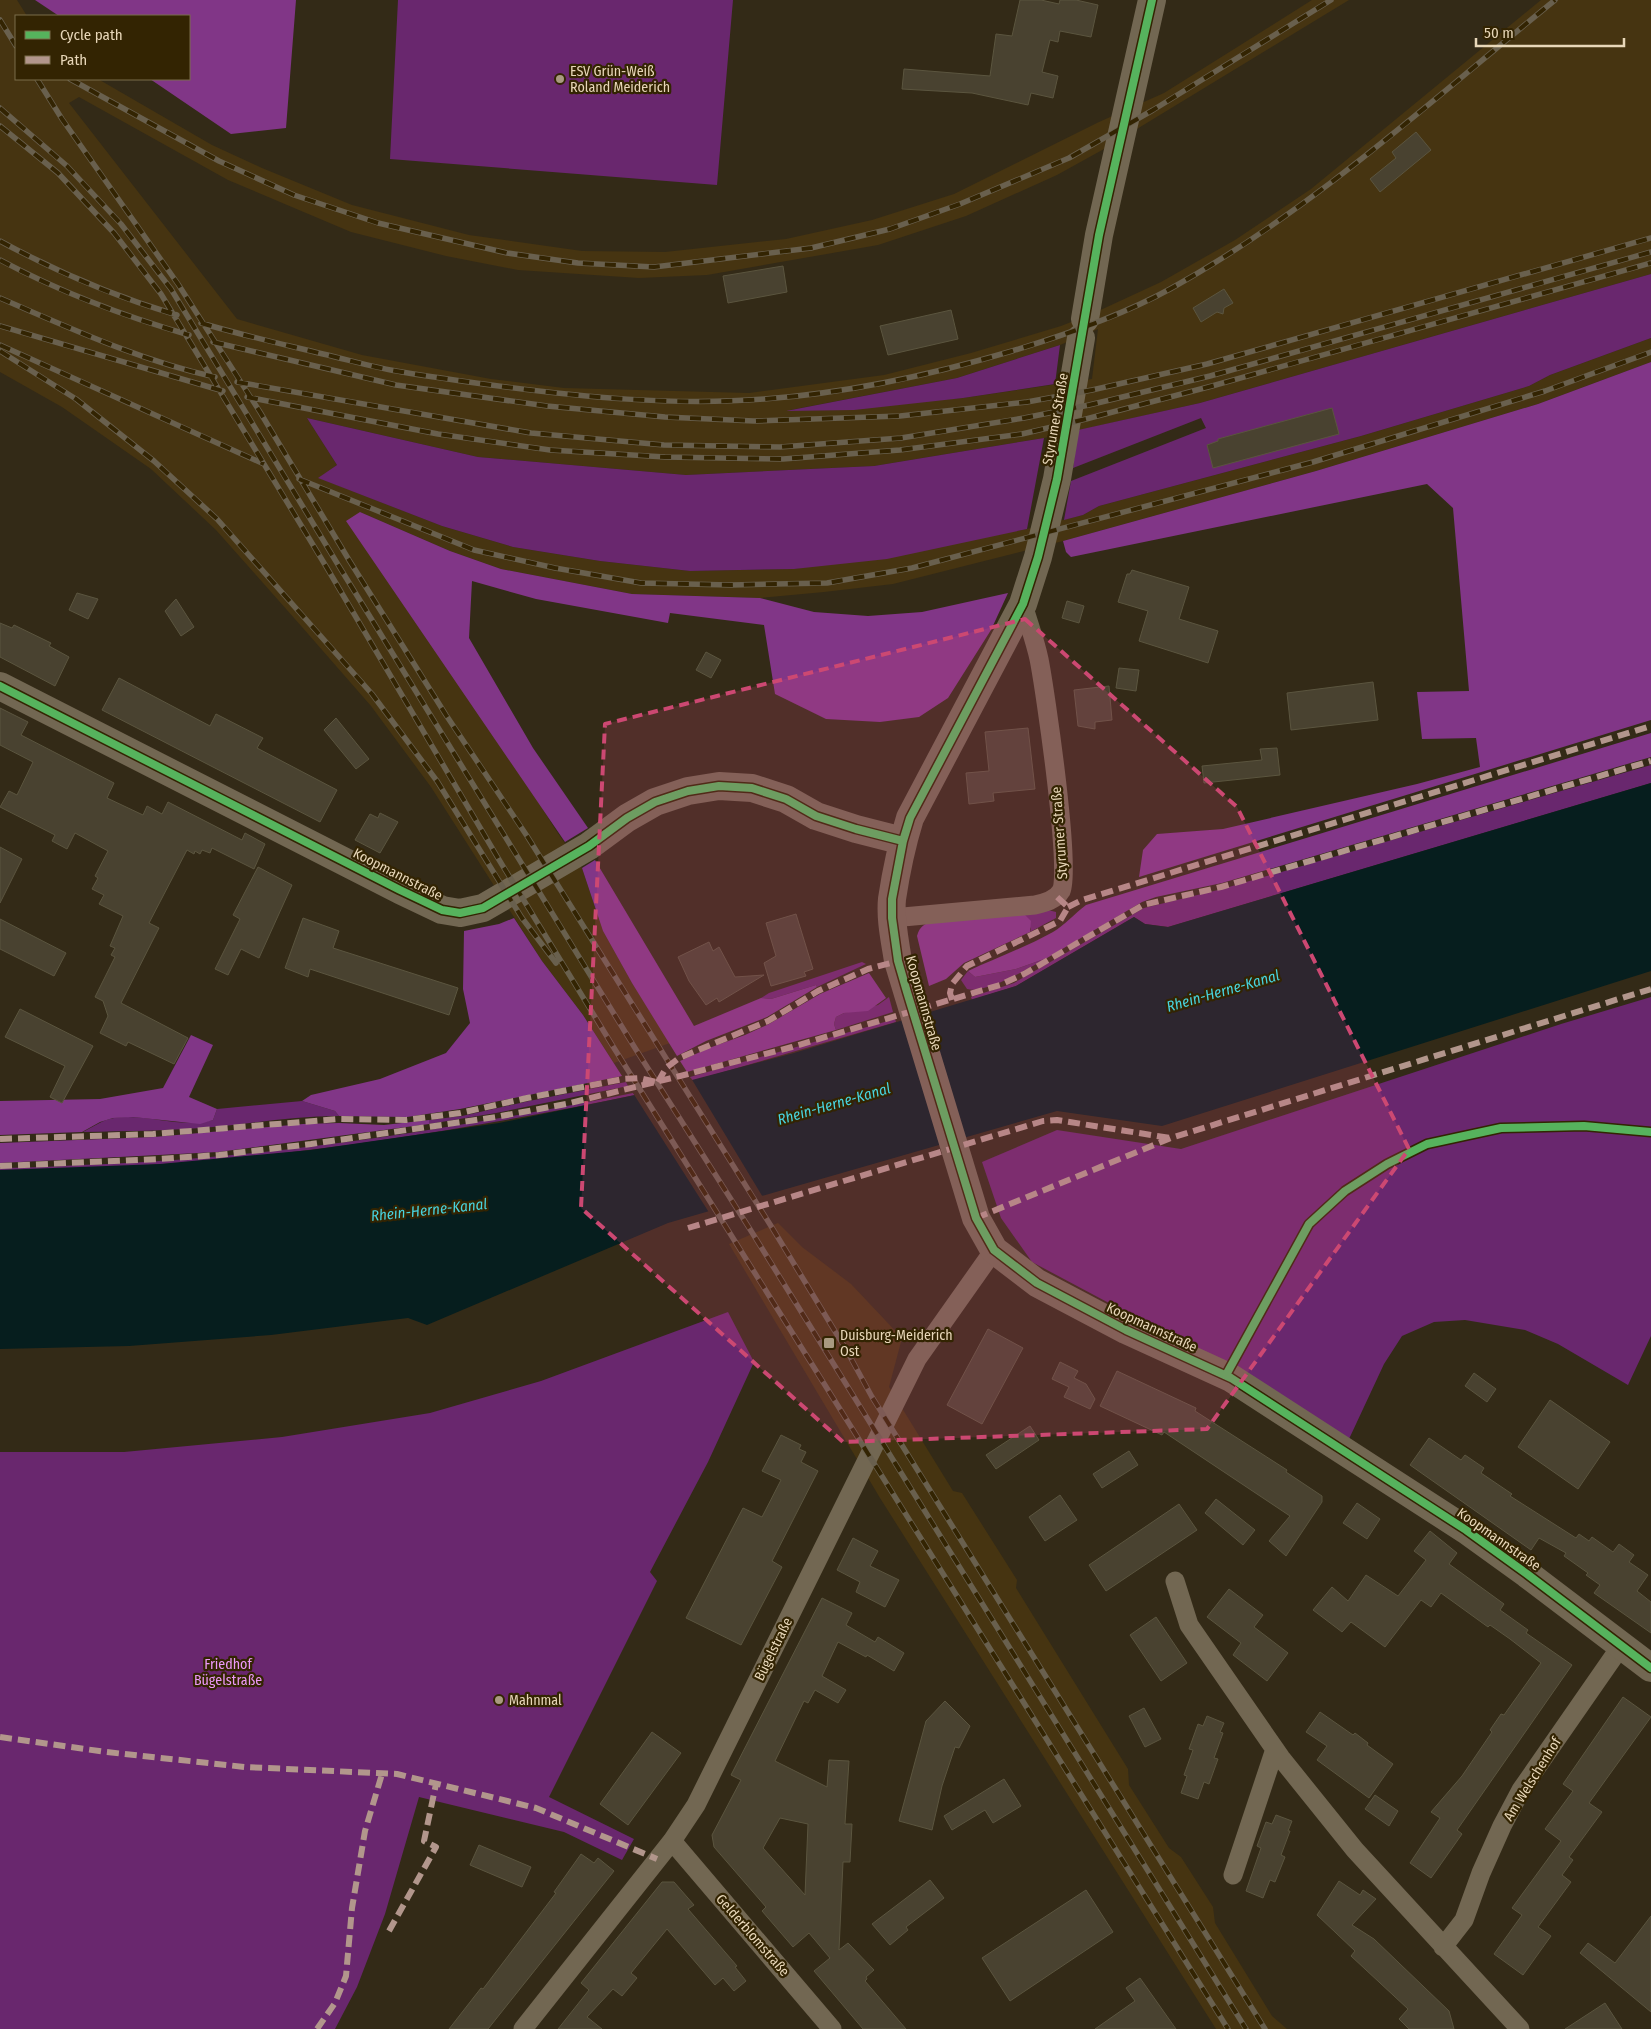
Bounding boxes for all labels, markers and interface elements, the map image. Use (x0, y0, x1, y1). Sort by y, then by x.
legend (15, 15, 190, 80)
scale bar (1476, 15, 1624, 47)
text: 50 m (1484, 24, 1514, 42)
text: Cycle path (60, 26, 123, 44)
text: Path (60, 51, 87, 69)
place label: ESV Grün-Weiß Roland Meiderich (570, 63, 670, 96)
marker: ESV Grün-Weiß Roland Meiderich (554, 73, 566, 85)
street label: Styrumer Straße (1039, 372, 1072, 466)
street label: Styrumer Straße (1048, 786, 1071, 880)
street label: Koopmannstraße (350, 845, 445, 904)
street label: Koopmannstraße (902, 954, 945, 1053)
water label: Rhein-Herne-Kanal (1164, 966, 1282, 1016)
water label: Rhein-Herne-Kanal (775, 1079, 893, 1129)
water label: Rhein-Herne-Kanal (370, 1195, 488, 1225)
street label: Koopmannstraße (1104, 1299, 1200, 1356)
place label: Duisburg-Meiderich Ost (840, 1327, 953, 1360)
marker: Duisburg-Meiderich Ost (822, 1336, 836, 1350)
street label: Koopmannstraße (1454, 1504, 1544, 1575)
street label: Bügelstraße (751, 1615, 796, 1684)
park label: Friedhof Bügelstraße (194, 1656, 262, 1689)
place label: Mahnmal (509, 1692, 562, 1709)
marker: Mahnmal (493, 1694, 505, 1706)
street label: Am Welschenhof (1500, 1733, 1566, 1824)
street label: Gelderblomstraße (712, 1891, 793, 1980)

